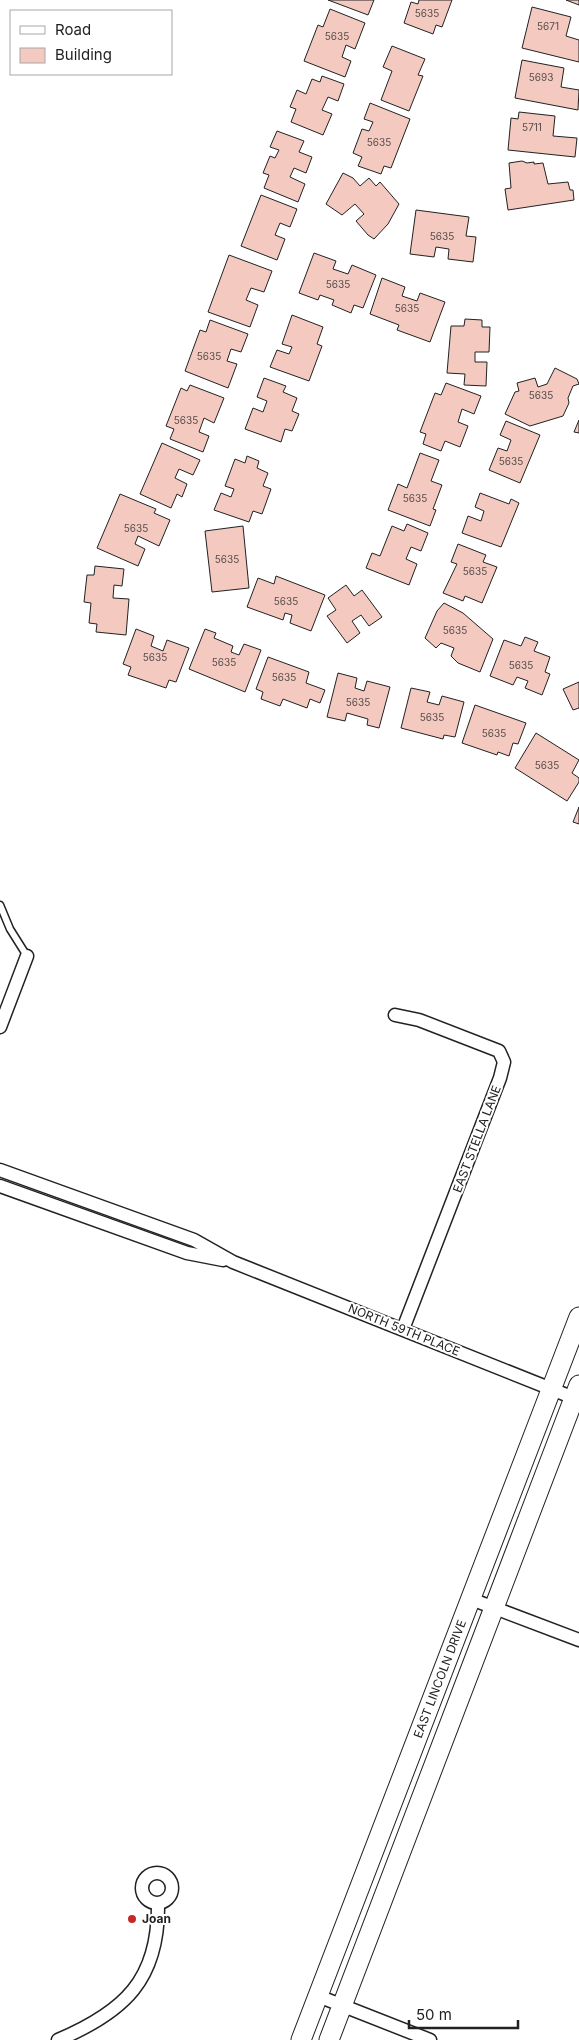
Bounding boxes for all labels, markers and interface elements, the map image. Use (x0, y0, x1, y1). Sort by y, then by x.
house number: 5635 (415, 7, 439, 19)
legend (10, 10, 172, 75)
text: Road (55, 20, 91, 39)
house number: 5671 (537, 20, 559, 32)
house number: 5635 (325, 30, 349, 42)
text: Building (55, 45, 112, 64)
house number: 5693 (529, 71, 553, 83)
house number: 5711 (522, 121, 542, 133)
house number: 5635 (367, 136, 391, 148)
house number: 5635 (430, 230, 454, 242)
house number: 5635 (326, 278, 350, 290)
house number: 5635 (395, 302, 419, 314)
house number: 5635 (197, 350, 221, 362)
house number: 5635 (529, 389, 553, 401)
house number: 5635 (174, 414, 198, 426)
house number: 5635 (499, 455, 523, 467)
house number: 5635 (403, 492, 427, 504)
house number: 5635 (124, 522, 148, 534)
house number: 5635 (215, 553, 239, 565)
house number: 5635 (463, 565, 487, 577)
house number: 5635 (274, 595, 298, 607)
house number: 5635 (443, 624, 467, 636)
house number: 5635 (143, 651, 167, 663)
house number: 5635 (212, 656, 236, 668)
house number: 5635 (509, 659, 533, 671)
house number: 5635 (272, 671, 296, 683)
house number: 5635 (346, 696, 370, 708)
house number: 5635 (420, 711, 444, 723)
house number: 5635 (482, 727, 506, 739)
house number: 5635 (535, 759, 559, 771)
street label: EAST STELLA LANE (449, 1083, 504, 1194)
street label: NORTH 59TH PLACE (346, 1300, 462, 1359)
street label: EAST LINCOLN DRIVE (410, 1617, 469, 1740)
place label: Joan (142, 1911, 171, 1926)
marker: Joan (126, 1913, 138, 1925)
scale bar (409, 1998, 518, 2030)
text: 50 m (416, 2005, 452, 2024)

